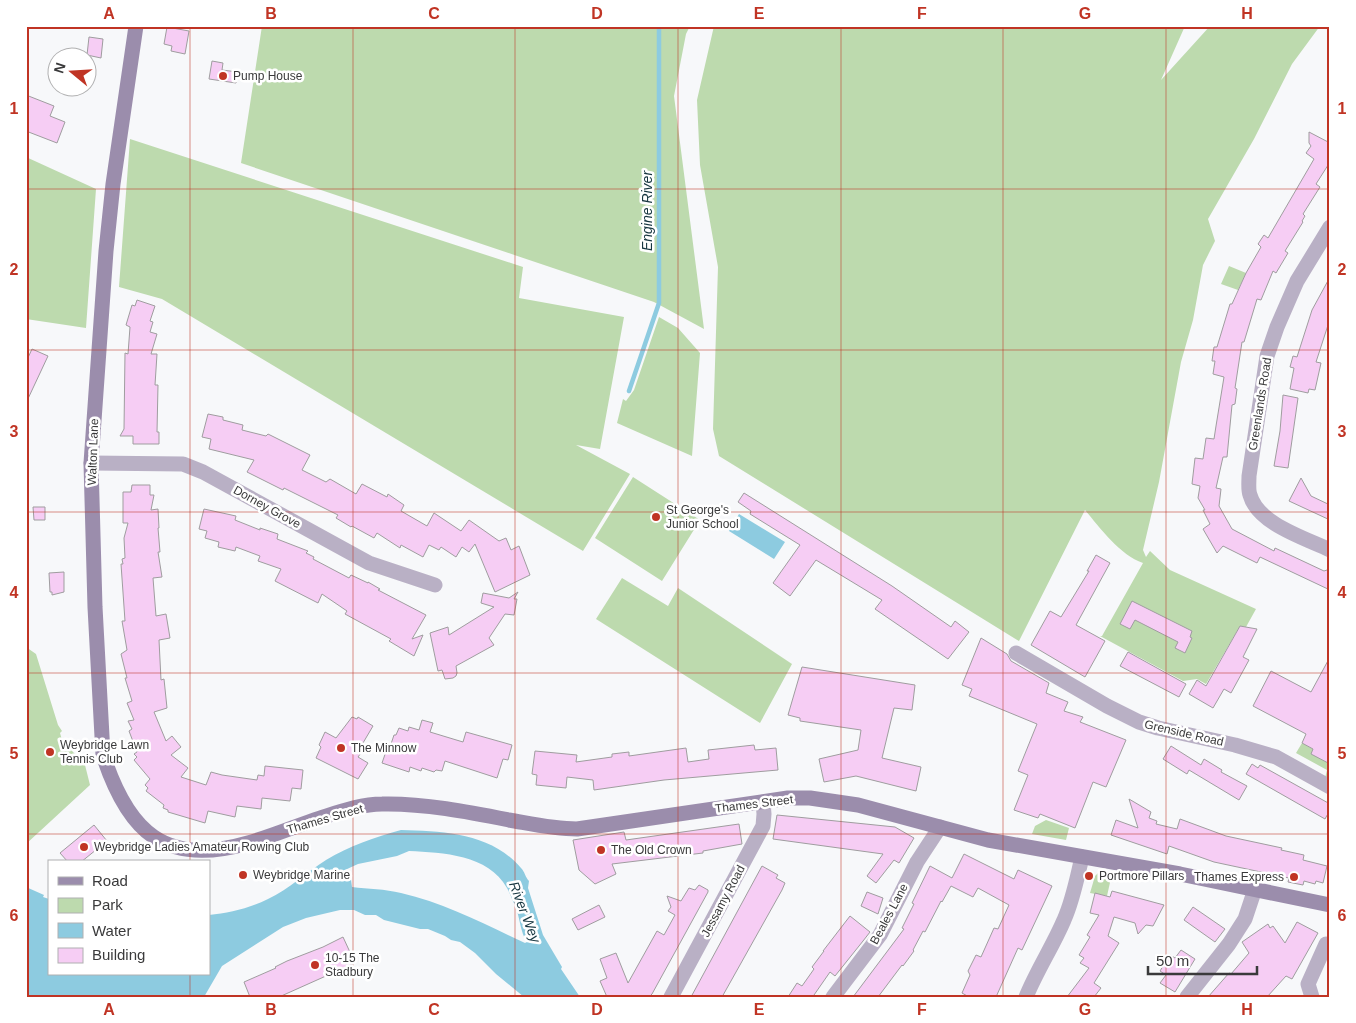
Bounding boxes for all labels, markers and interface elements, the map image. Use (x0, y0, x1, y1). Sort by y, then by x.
text: A (103, 5, 115, 22)
text: B (265, 5, 277, 22)
text: C (428, 5, 440, 22)
text: D (591, 5, 603, 22)
text: E (754, 5, 765, 22)
text: F (917, 5, 927, 22)
text: G (1079, 5, 1091, 22)
text: H (1241, 5, 1253, 22)
north arrow (48, 48, 98, 98)
text: N (50, 61, 69, 75)
place label: Pump House (233, 69, 303, 83)
marker: Pump House (217, 70, 229, 82)
text: 1 (10, 100, 19, 117)
text: 1 (1338, 100, 1347, 117)
water label: Engine River (639, 170, 655, 251)
text: 2 (10, 261, 19, 278)
text: 2 (1338, 261, 1347, 278)
street label: Greenlands Road (1246, 356, 1274, 452)
street label: Walton Lane (85, 418, 101, 486)
text: 3 (10, 423, 19, 440)
text: 3 (1338, 423, 1347, 440)
street label: Dorney Grove (231, 483, 303, 531)
place label: St George's Junior School (666, 503, 739, 531)
marker: St George's Junior School (650, 511, 662, 523)
text: 4 (10, 584, 19, 601)
text: 4 (1338, 584, 1347, 601)
street label: Grenside Road (1143, 717, 1225, 749)
place label: Weybridge Lawn Tennis Club (60, 738, 149, 766)
place label: The Minnow (351, 741, 417, 755)
marker: The Minnow (335, 742, 347, 754)
text: 5 (10, 745, 19, 762)
text: 5 (1338, 745, 1347, 762)
marker: Weybridge Lawn Tennis Club (44, 746, 56, 758)
street label: Thames Street (714, 792, 795, 816)
street label: Thames Street (285, 801, 365, 837)
place label: Weybridge Ladies Amateur Rowing Club (94, 840, 310, 854)
marker: Weybridge Ladies Amateur Rowing Club (78, 841, 90, 853)
place label: The Old Crown (611, 843, 692, 857)
marker: The Old Crown (595, 844, 607, 856)
legend (48, 860, 210, 976)
street label: Jessamy Road (698, 863, 748, 939)
place label: Weybridge Marine (253, 868, 350, 882)
marker: Weybridge Marine (237, 869, 249, 881)
place label: Portmore Pillars (1099, 869, 1184, 883)
marker: Portmore Pillars (1083, 870, 1095, 882)
place label: Thames Express (1194, 870, 1284, 884)
marker: Thames Express (1288, 871, 1300, 883)
text: Road (92, 872, 128, 889)
water label: River Wey (506, 879, 544, 946)
street label: Beales Lane (867, 881, 911, 947)
text: Park (92, 896, 123, 913)
text: 6 (10, 907, 19, 924)
text: 6 (1338, 907, 1347, 924)
text: Water (92, 922, 131, 939)
scale bar (1148, 943, 1257, 975)
text: Building (92, 946, 145, 963)
place label: 10-15 The Stadbury (325, 951, 380, 979)
text: 50 m (1156, 952, 1189, 969)
marker: 10-15 The Stadbury (309, 959, 321, 971)
text: A (103, 1001, 115, 1018)
text: B (265, 1001, 277, 1018)
text: C (428, 1001, 440, 1018)
text: D (591, 1001, 603, 1018)
text: E (754, 1001, 765, 1018)
text: F (917, 1001, 927, 1018)
text: G (1079, 1001, 1091, 1018)
text: H (1241, 1001, 1253, 1018)

